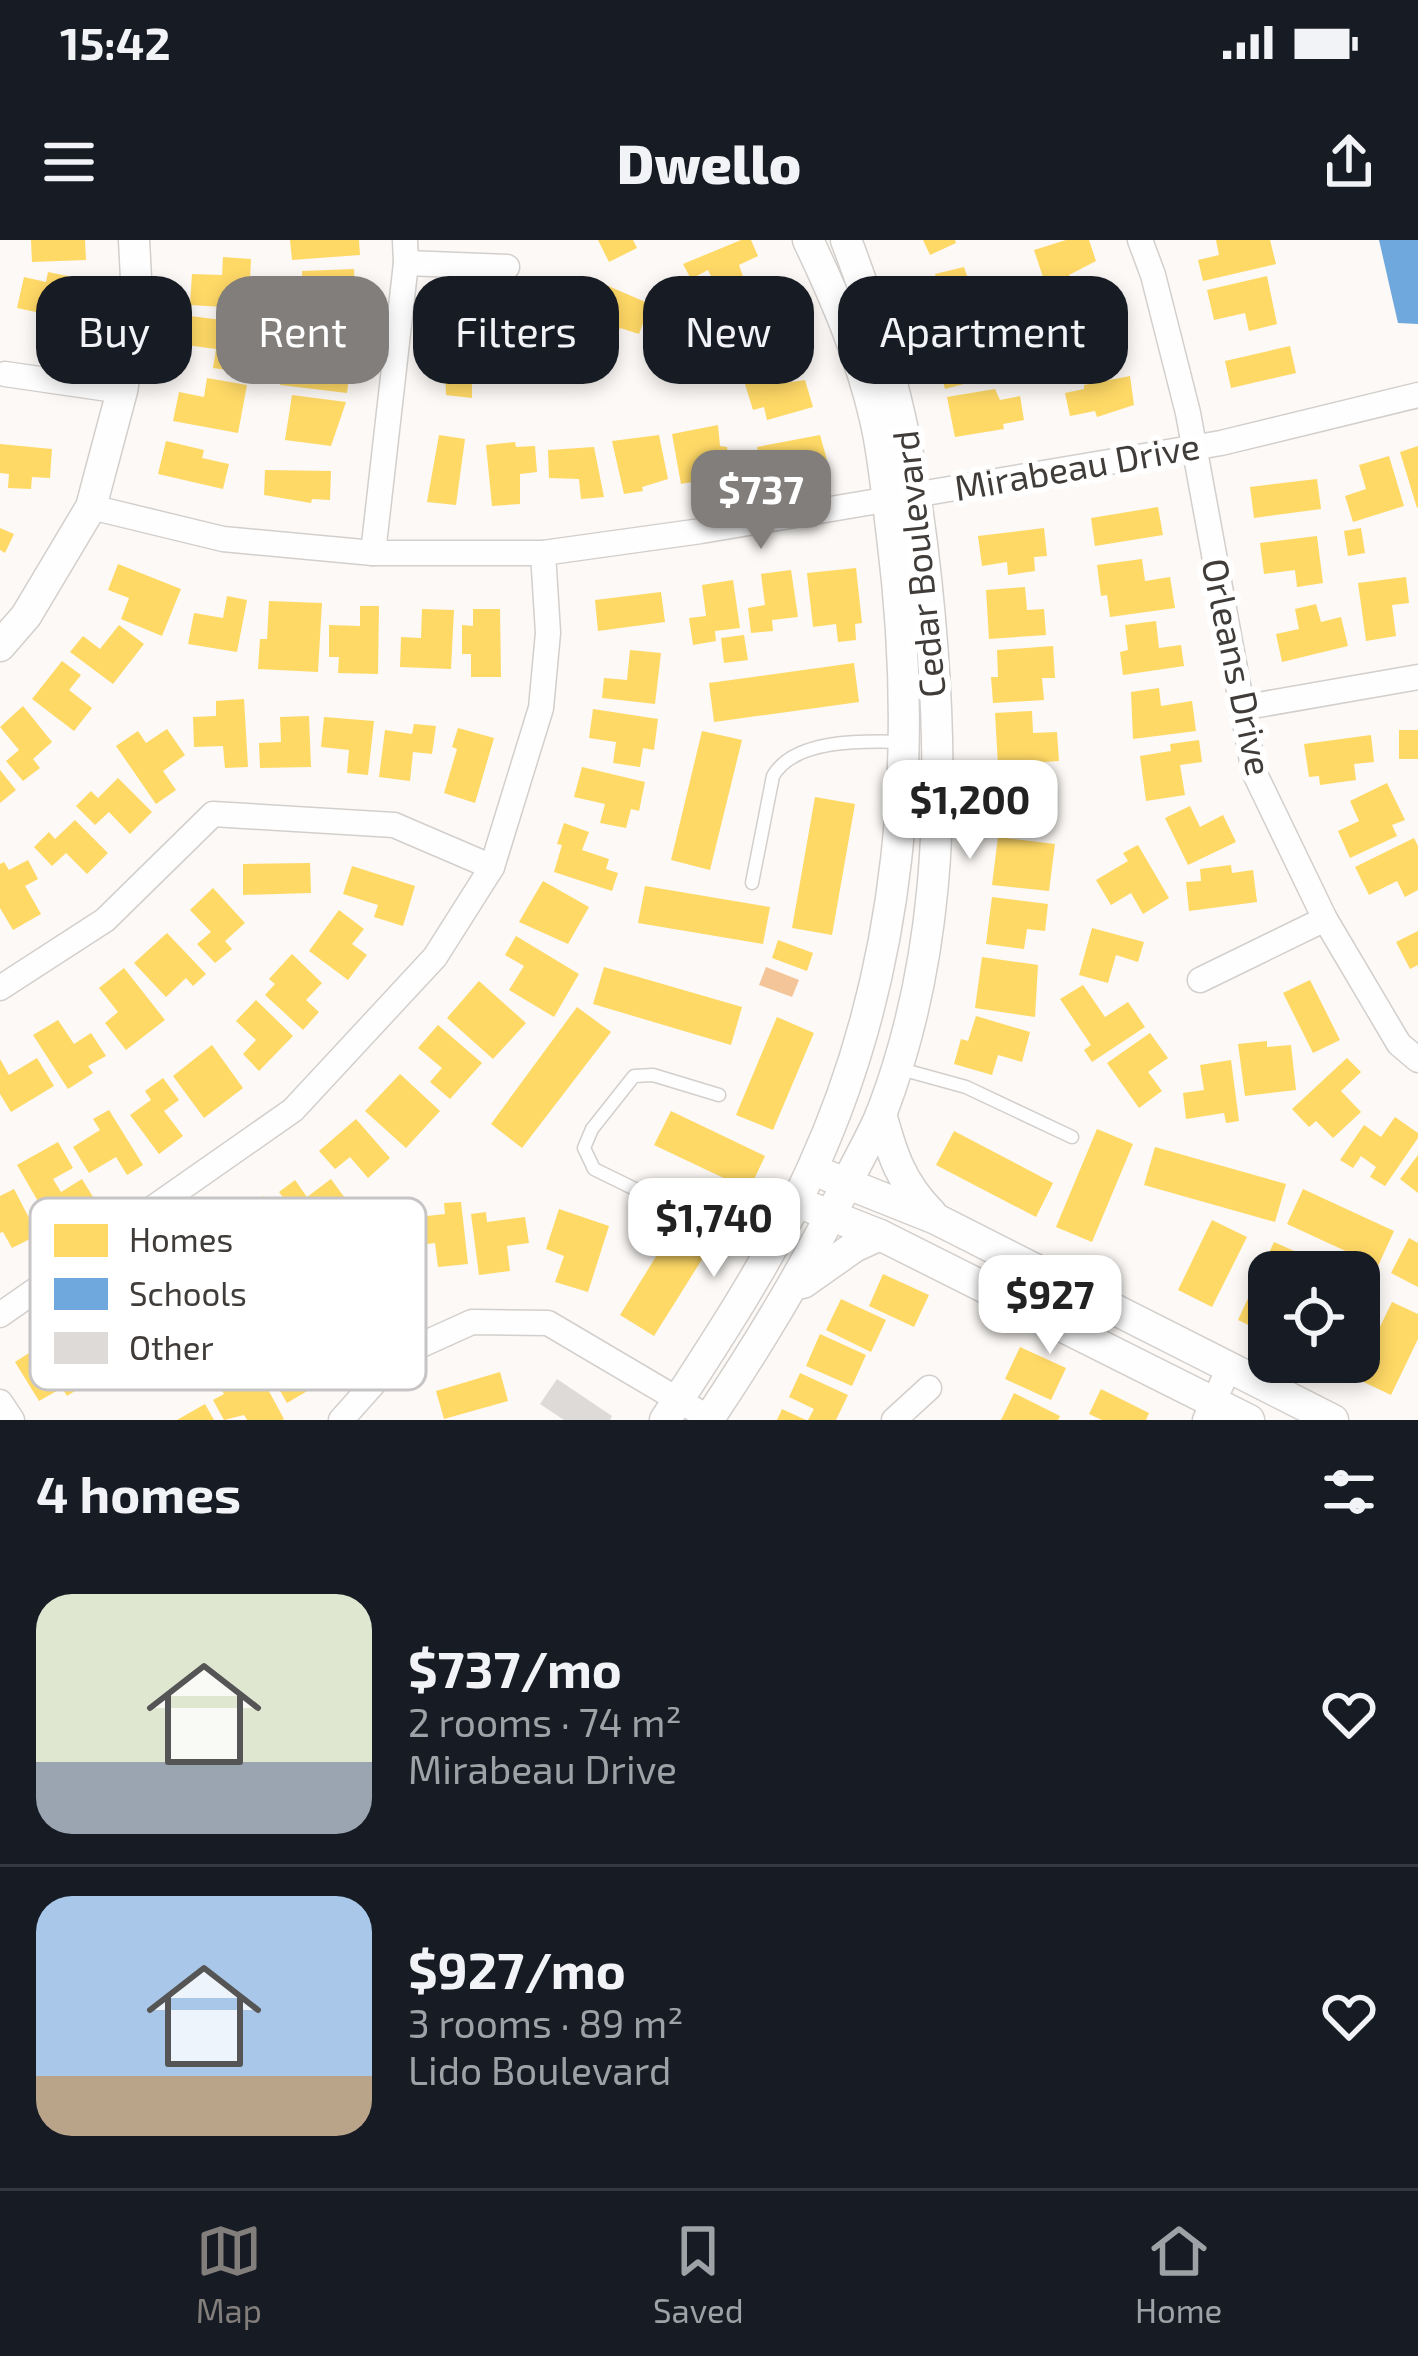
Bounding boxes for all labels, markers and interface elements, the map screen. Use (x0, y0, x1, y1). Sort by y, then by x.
text: 15:42 (60, 15, 171, 69)
icon: menu (36, 129, 102, 195)
icon: share (1316, 129, 1382, 195)
text: Dwello (617, 130, 801, 195)
chip: Buy (36, 276, 192, 384)
chip: Rent (216, 276, 389, 384)
chip: Filters (413, 276, 619, 384)
chip: New (643, 276, 814, 384)
chip: Apartment (838, 276, 1128, 384)
street label: Mirabeau Drive (951, 423, 1203, 508)
street label: Cedar Boulevard (882, 428, 953, 700)
pin: $737 (690, 450, 832, 552)
text: $737 (718, 465, 804, 512)
street label: Orleans Drive (1194, 554, 1282, 779)
pin: $1,200 (872, 760, 1068, 862)
text: $1,200 (910, 775, 1030, 822)
pin: $1,740 (616, 1178, 812, 1280)
text: $1,740 (655, 1193, 773, 1240)
legend (30, 1198, 426, 1390)
text: Homes (129, 1219, 233, 1259)
map controls (1248, 1251, 1380, 1383)
button: locate (1248, 1251, 1380, 1383)
pin: $927 (979, 1255, 1121, 1357)
text: $927 (1006, 1270, 1094, 1317)
text: Schools (129, 1273, 247, 1313)
text: Other (129, 1327, 214, 1367)
icon: filters (1316, 1459, 1382, 1525)
text: 4 homes (36, 1462, 241, 1523)
text: $737/mo (408, 1637, 622, 1698)
icon: home (132, 1642, 276, 1786)
icon: heart (1316, 1681, 1382, 1747)
text: 2 rooms · 74 m² (408, 1698, 682, 1745)
text: Mirabeau Drive (408, 1745, 677, 1792)
text: $927/mo (408, 1938, 626, 1999)
icon: home (132, 1944, 276, 2088)
icon: heart (1316, 1983, 1382, 2049)
text: 3 rooms · 89 m² (408, 1999, 683, 2046)
text: Lido Boulevard (408, 2046, 671, 2093)
tab: Map (196, 2218, 262, 2330)
tab: Saved (653, 2218, 744, 2330)
tab: Home (1135, 2218, 1222, 2330)

